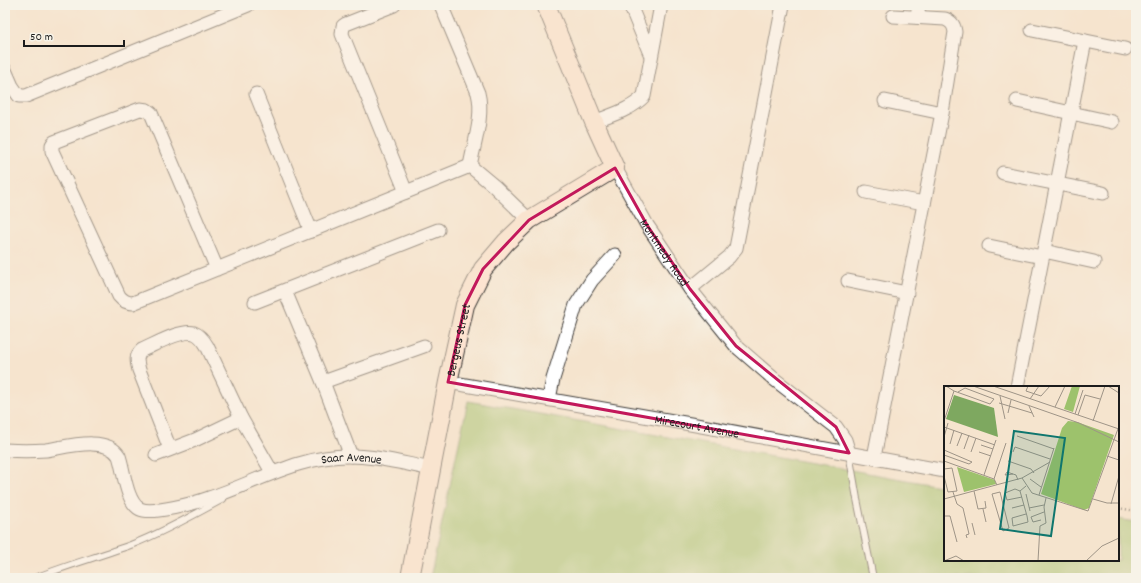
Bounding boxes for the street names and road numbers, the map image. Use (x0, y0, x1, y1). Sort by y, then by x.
street label: Montmedy Road (634, 216, 693, 291)
street label: Bergeus Street (443, 302, 477, 378)
street label: Mirecourt Avenue (653, 411, 741, 445)
street label: Saar Avenue (320, 449, 383, 471)

